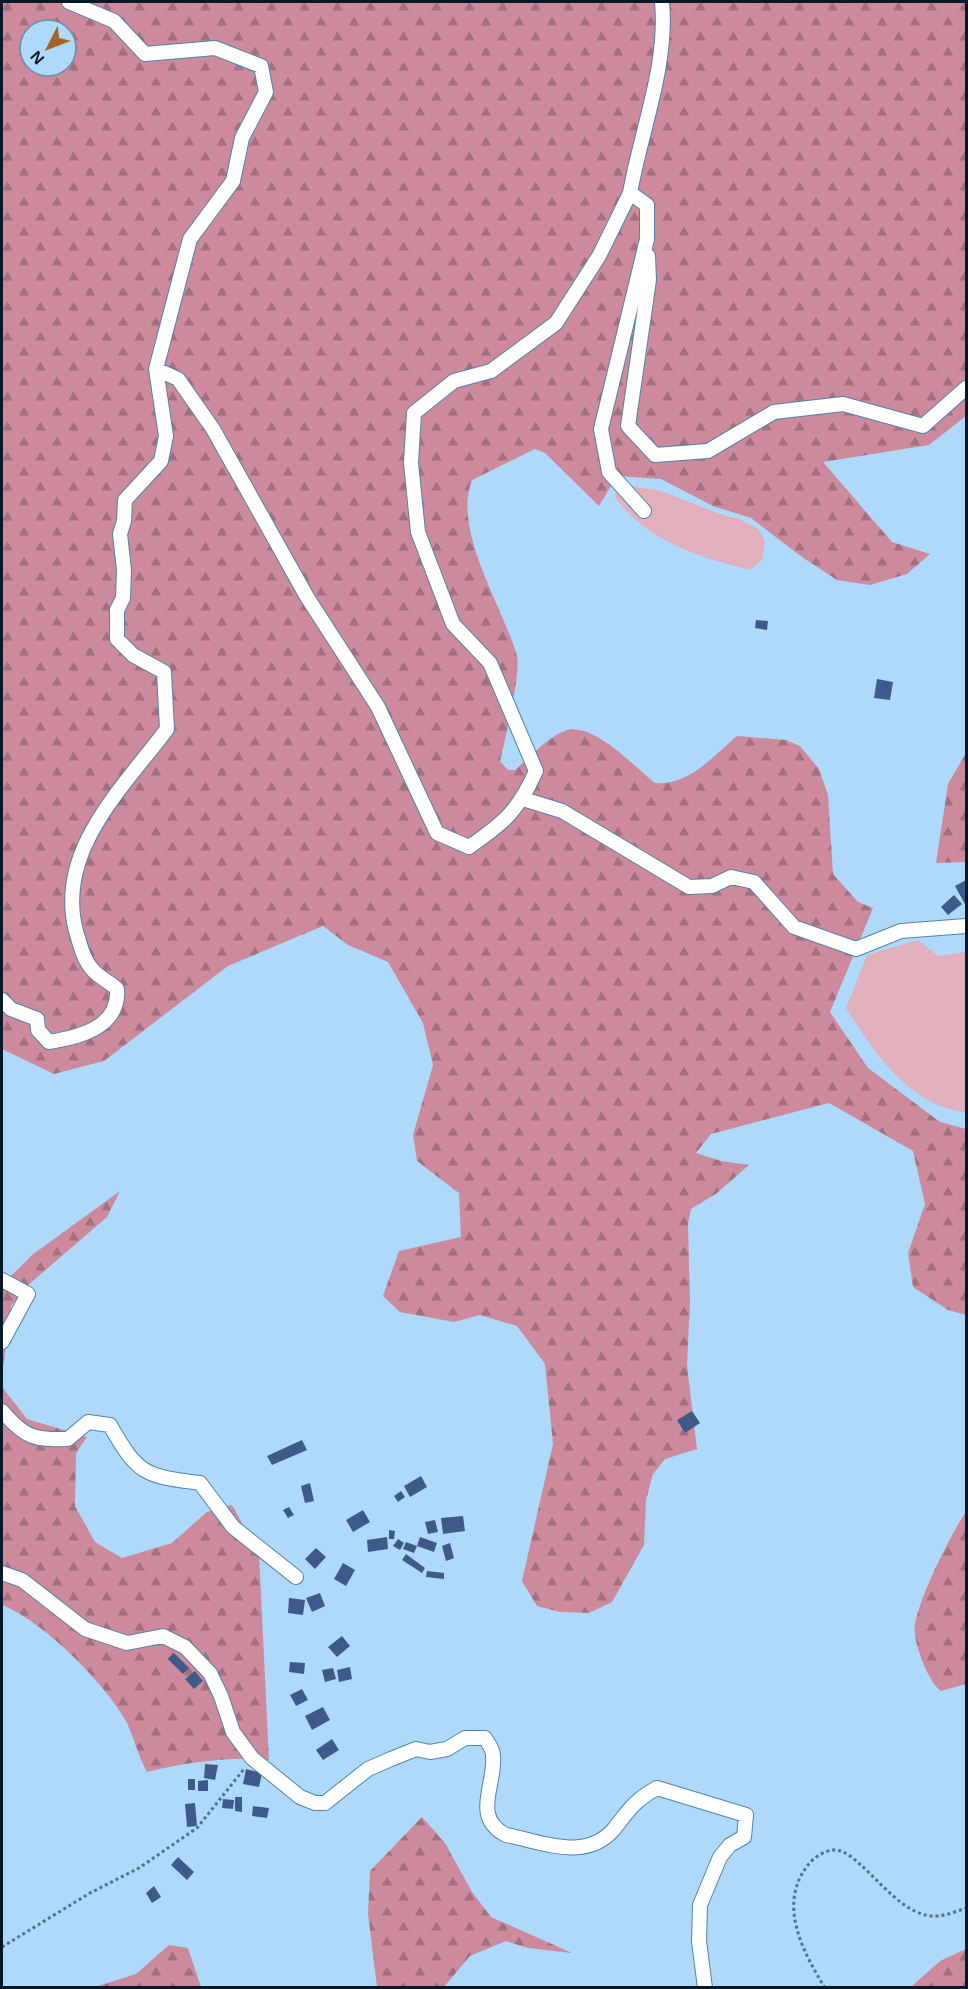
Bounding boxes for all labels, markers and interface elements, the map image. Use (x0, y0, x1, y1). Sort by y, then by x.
north arrow (18, 18, 78, 78)
text: N (27, 48, 47, 68)

